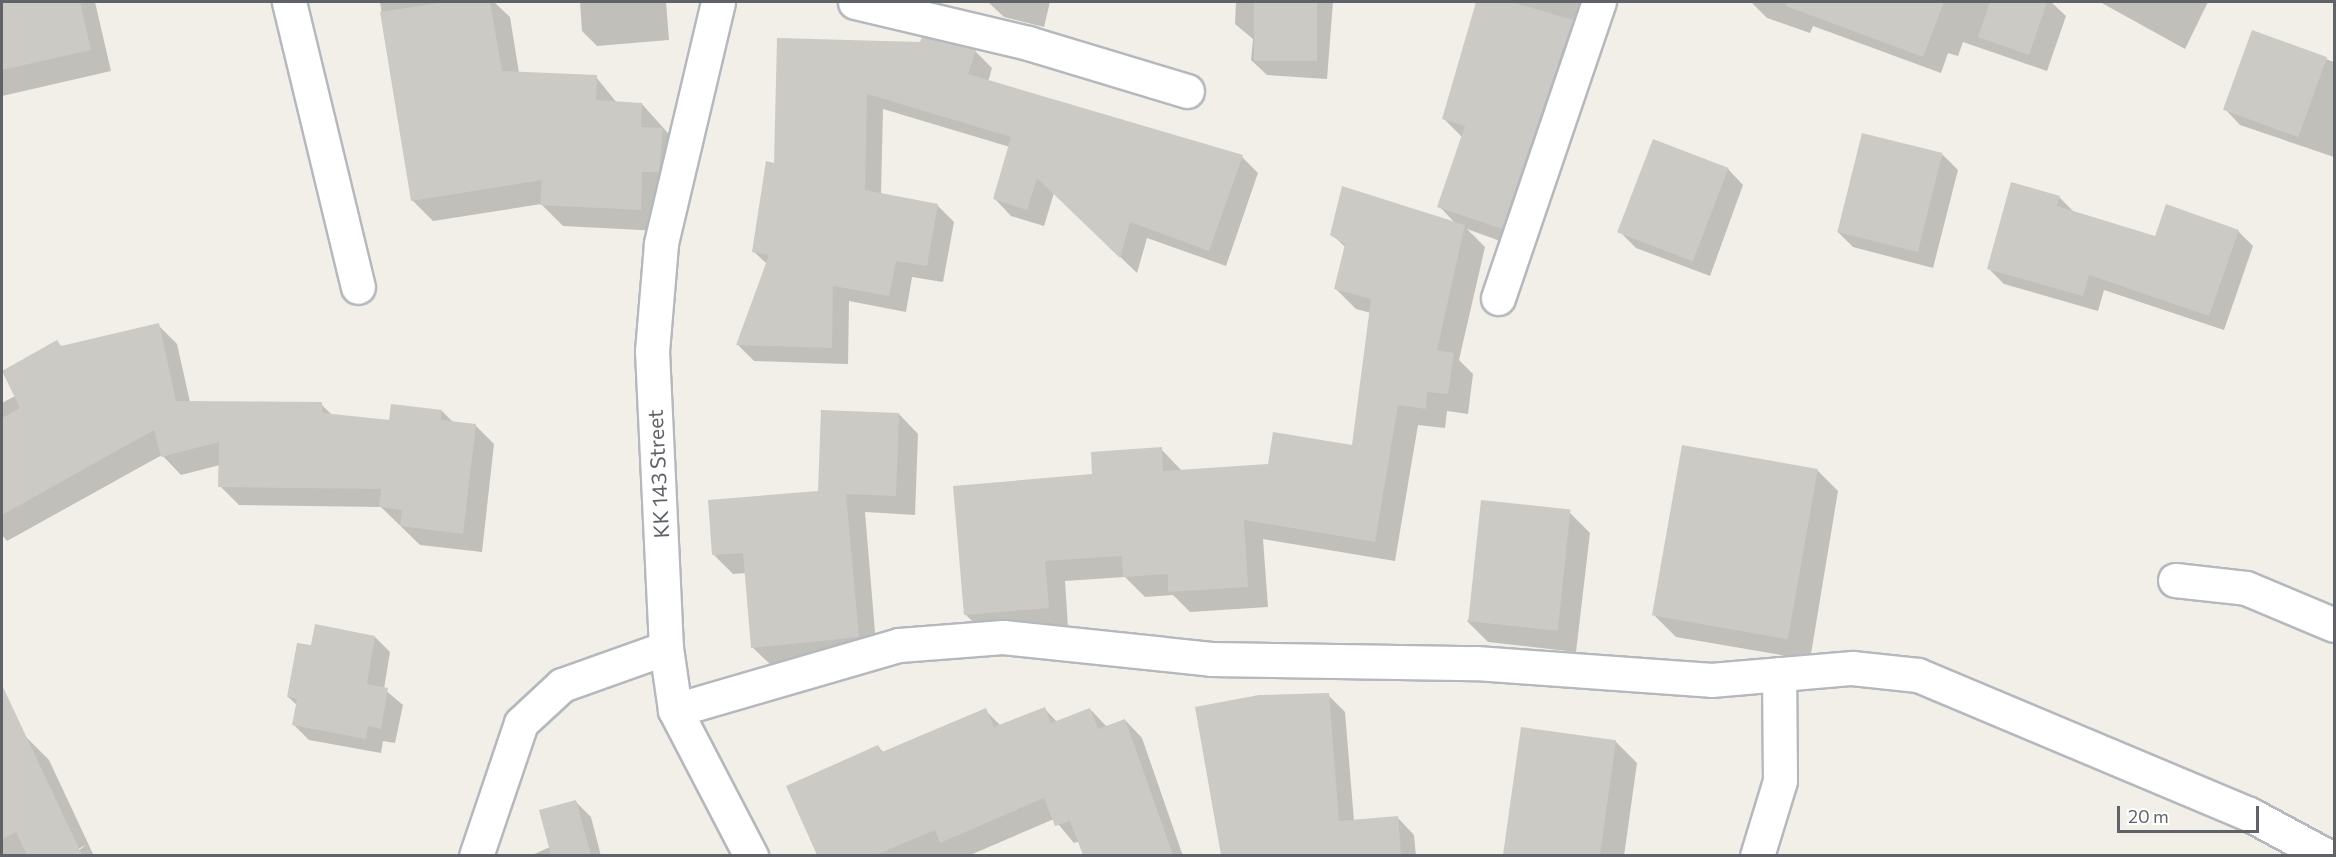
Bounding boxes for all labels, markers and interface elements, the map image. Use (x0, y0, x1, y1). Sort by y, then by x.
street label: KK 143 Street (642, 409, 674, 539)
scale bar (2120, 794, 2262, 832)
text: 20 m (2128, 805, 2169, 827)

